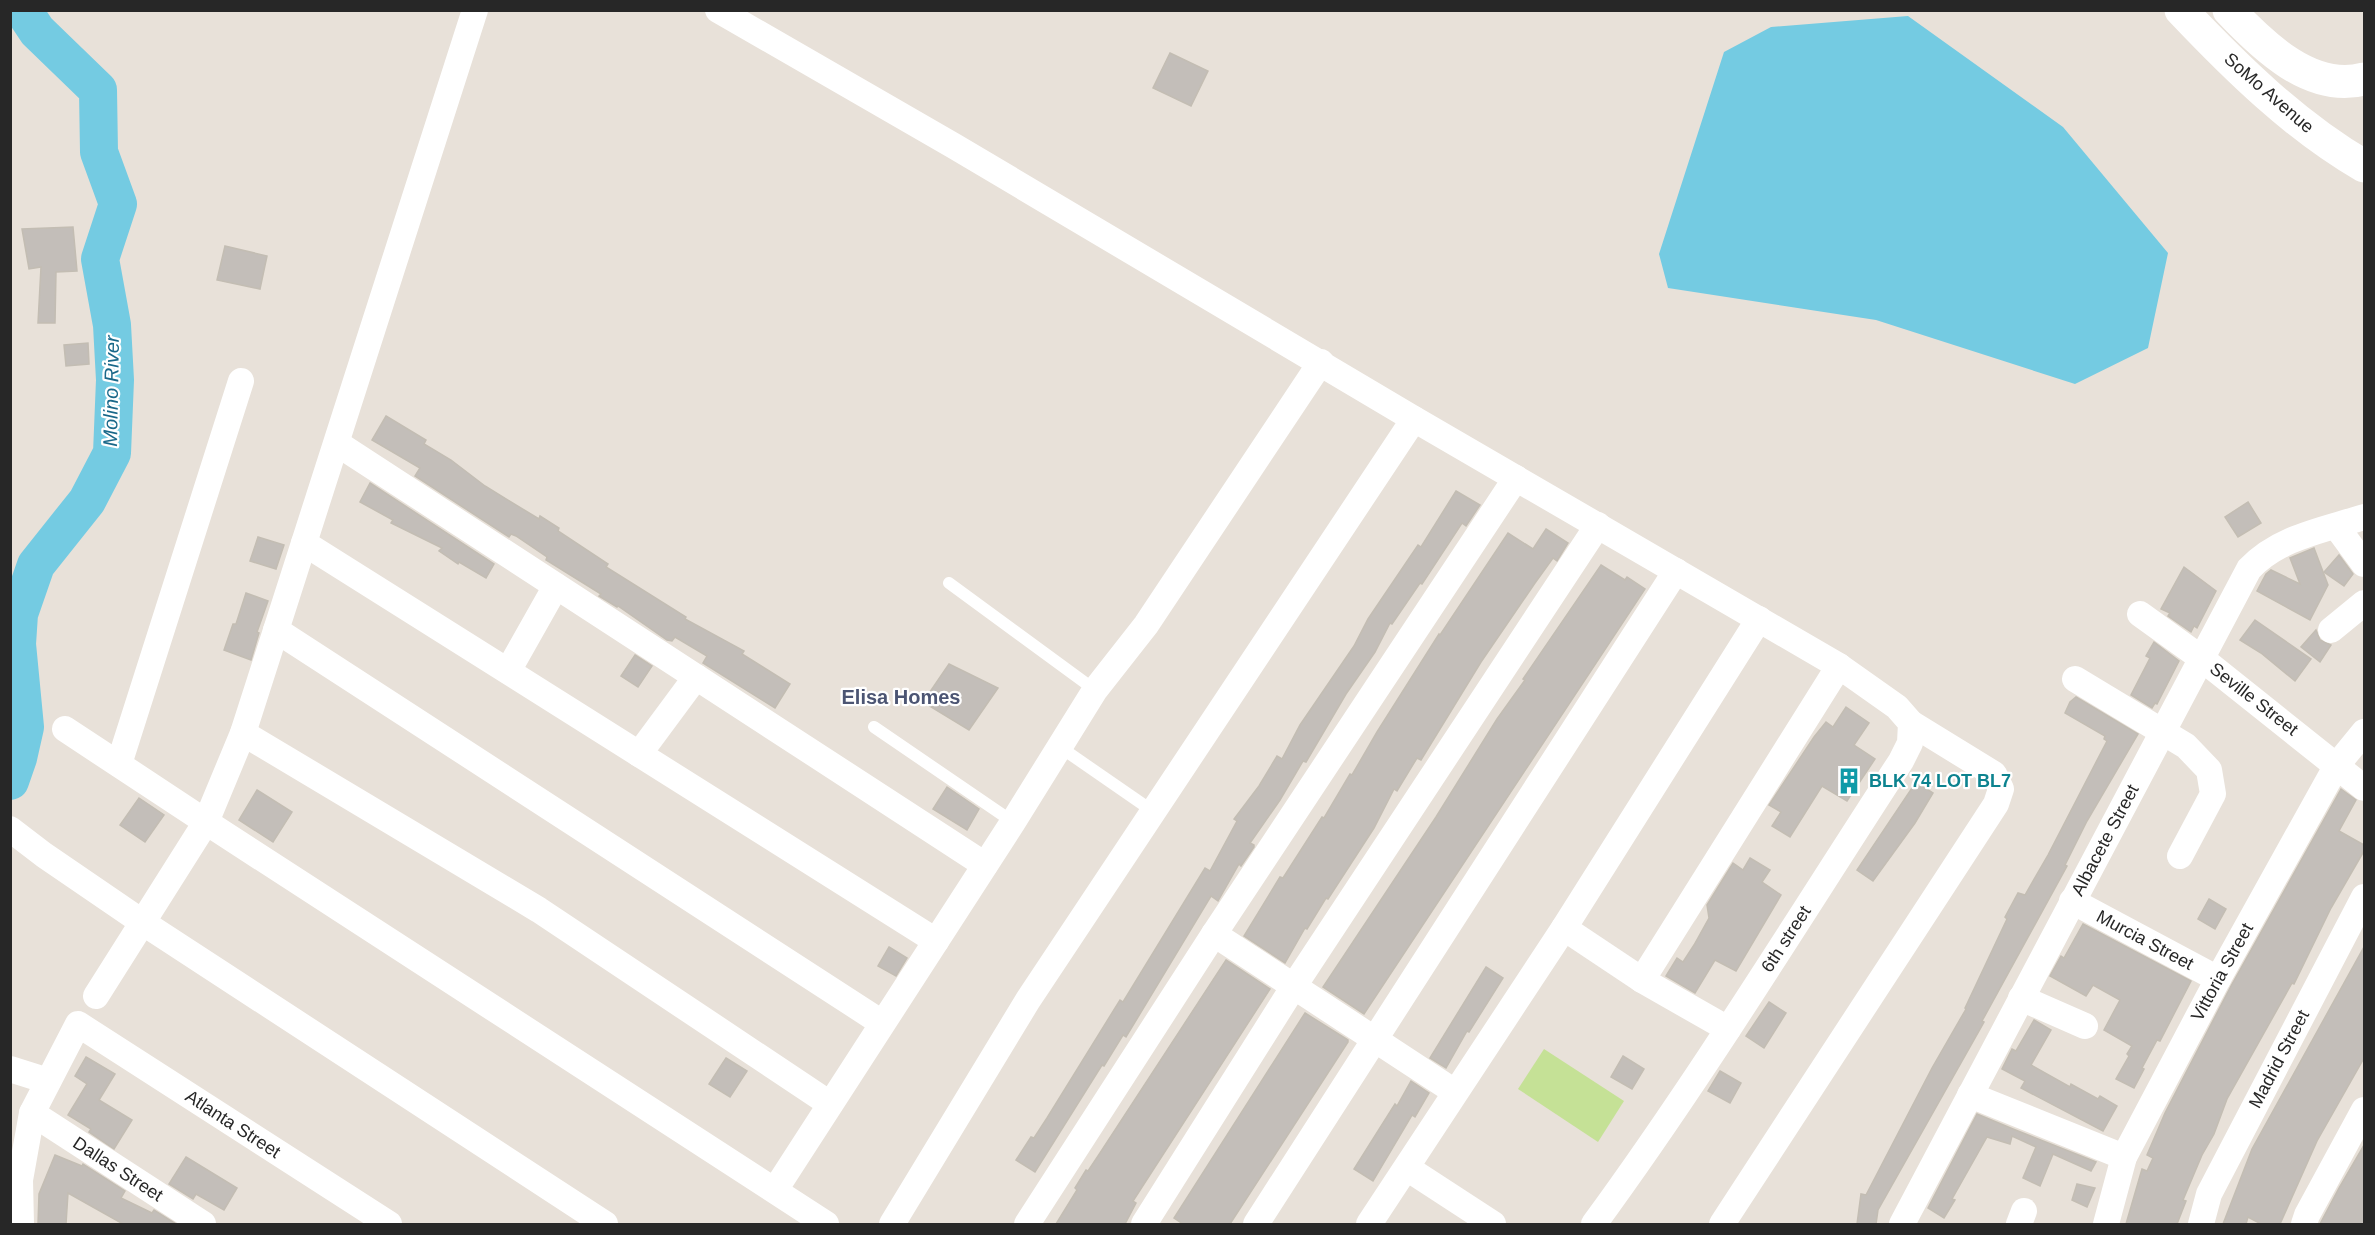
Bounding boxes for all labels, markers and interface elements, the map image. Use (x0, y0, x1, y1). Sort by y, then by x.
street label: SoMo Avenue (2220, 49, 2318, 137)
water label: Molino River (99, 334, 123, 447)
street label: Seville Street (2206, 658, 2302, 740)
district label: Elisa Homes (842, 686, 960, 708)
building icon: BLK 74 LOT BL7 (1834, 766, 1864, 796)
place label: BLK 74 LOT BL7 (1869, 771, 2011, 791)
street label: Albacete Street (2067, 781, 2143, 899)
street label: 6th street (1757, 902, 1815, 976)
street label: Murcia Street (2093, 906, 2197, 974)
street label: Vittoria Street (2187, 920, 2257, 1024)
street label: Madrid Street (2245, 1007, 2313, 1111)
street label: Atlanta Street (182, 1086, 284, 1162)
street label: Dallas Street (69, 1133, 167, 1205)

